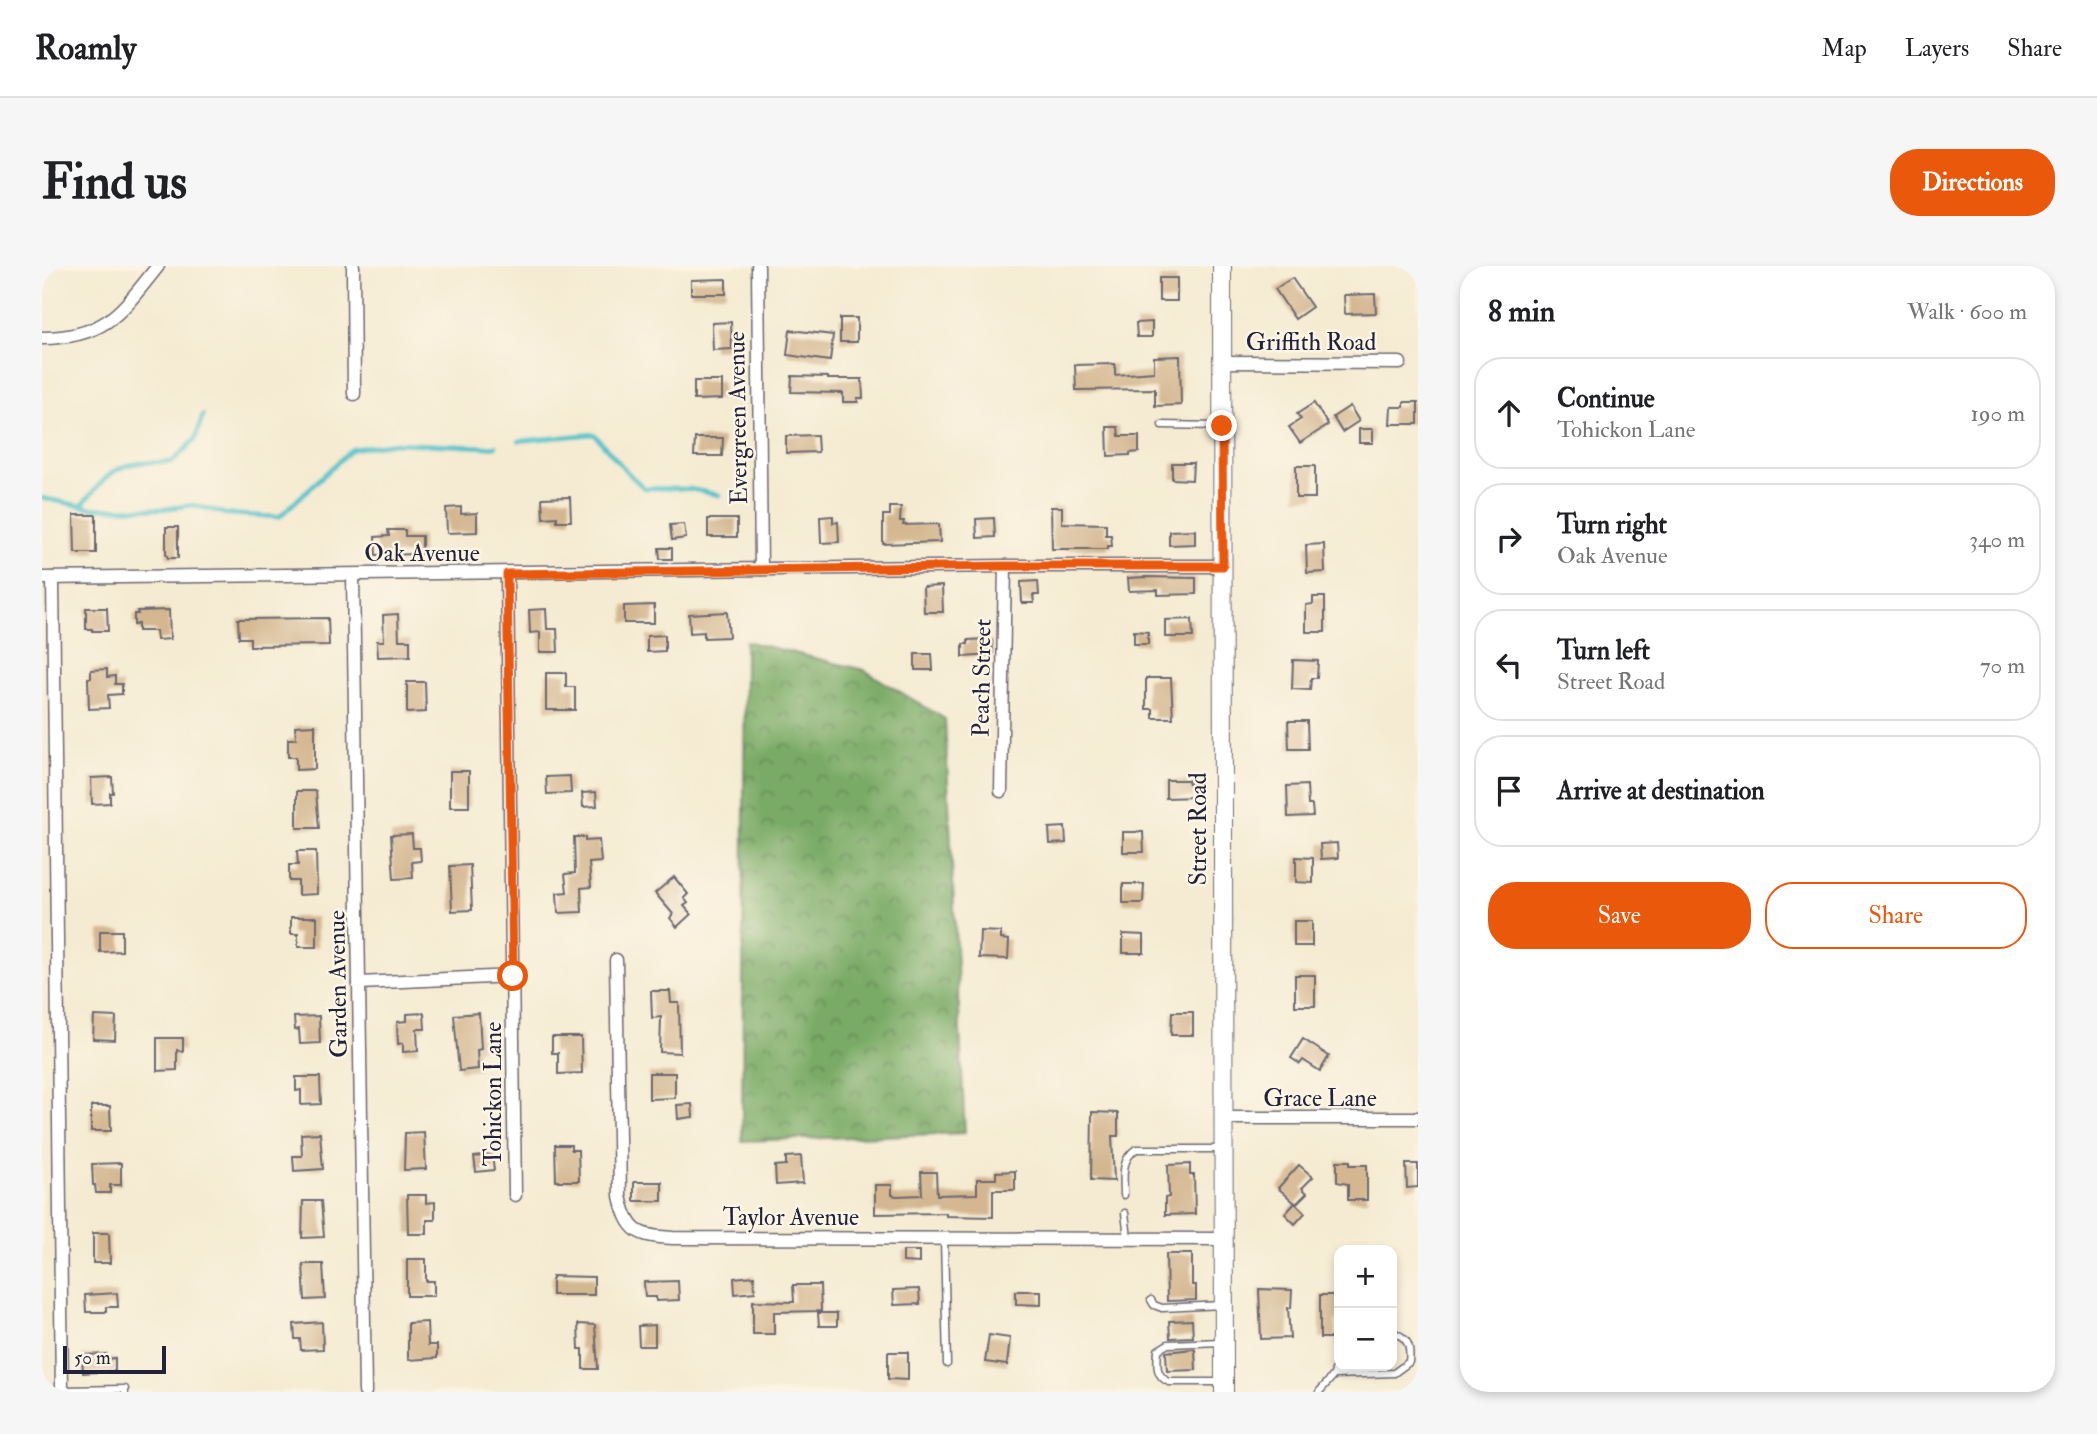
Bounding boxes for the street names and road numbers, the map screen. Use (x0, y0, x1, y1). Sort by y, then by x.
street label: Griffith Road (1246, 327, 1376, 358)
street label: Evergreen Avenue (721, 331, 755, 505)
street label: Oak Avenue (364, 538, 480, 569)
street label: Peach Street (965, 618, 999, 737)
street label: Street Road (1183, 772, 1214, 886)
street label: Garden Avenue (321, 910, 355, 1058)
street label: Tohickon Lane (478, 1022, 509, 1166)
street label: Grace Lane (1263, 1083, 1377, 1114)
street label: Taylor Avenue (723, 1202, 859, 1233)

